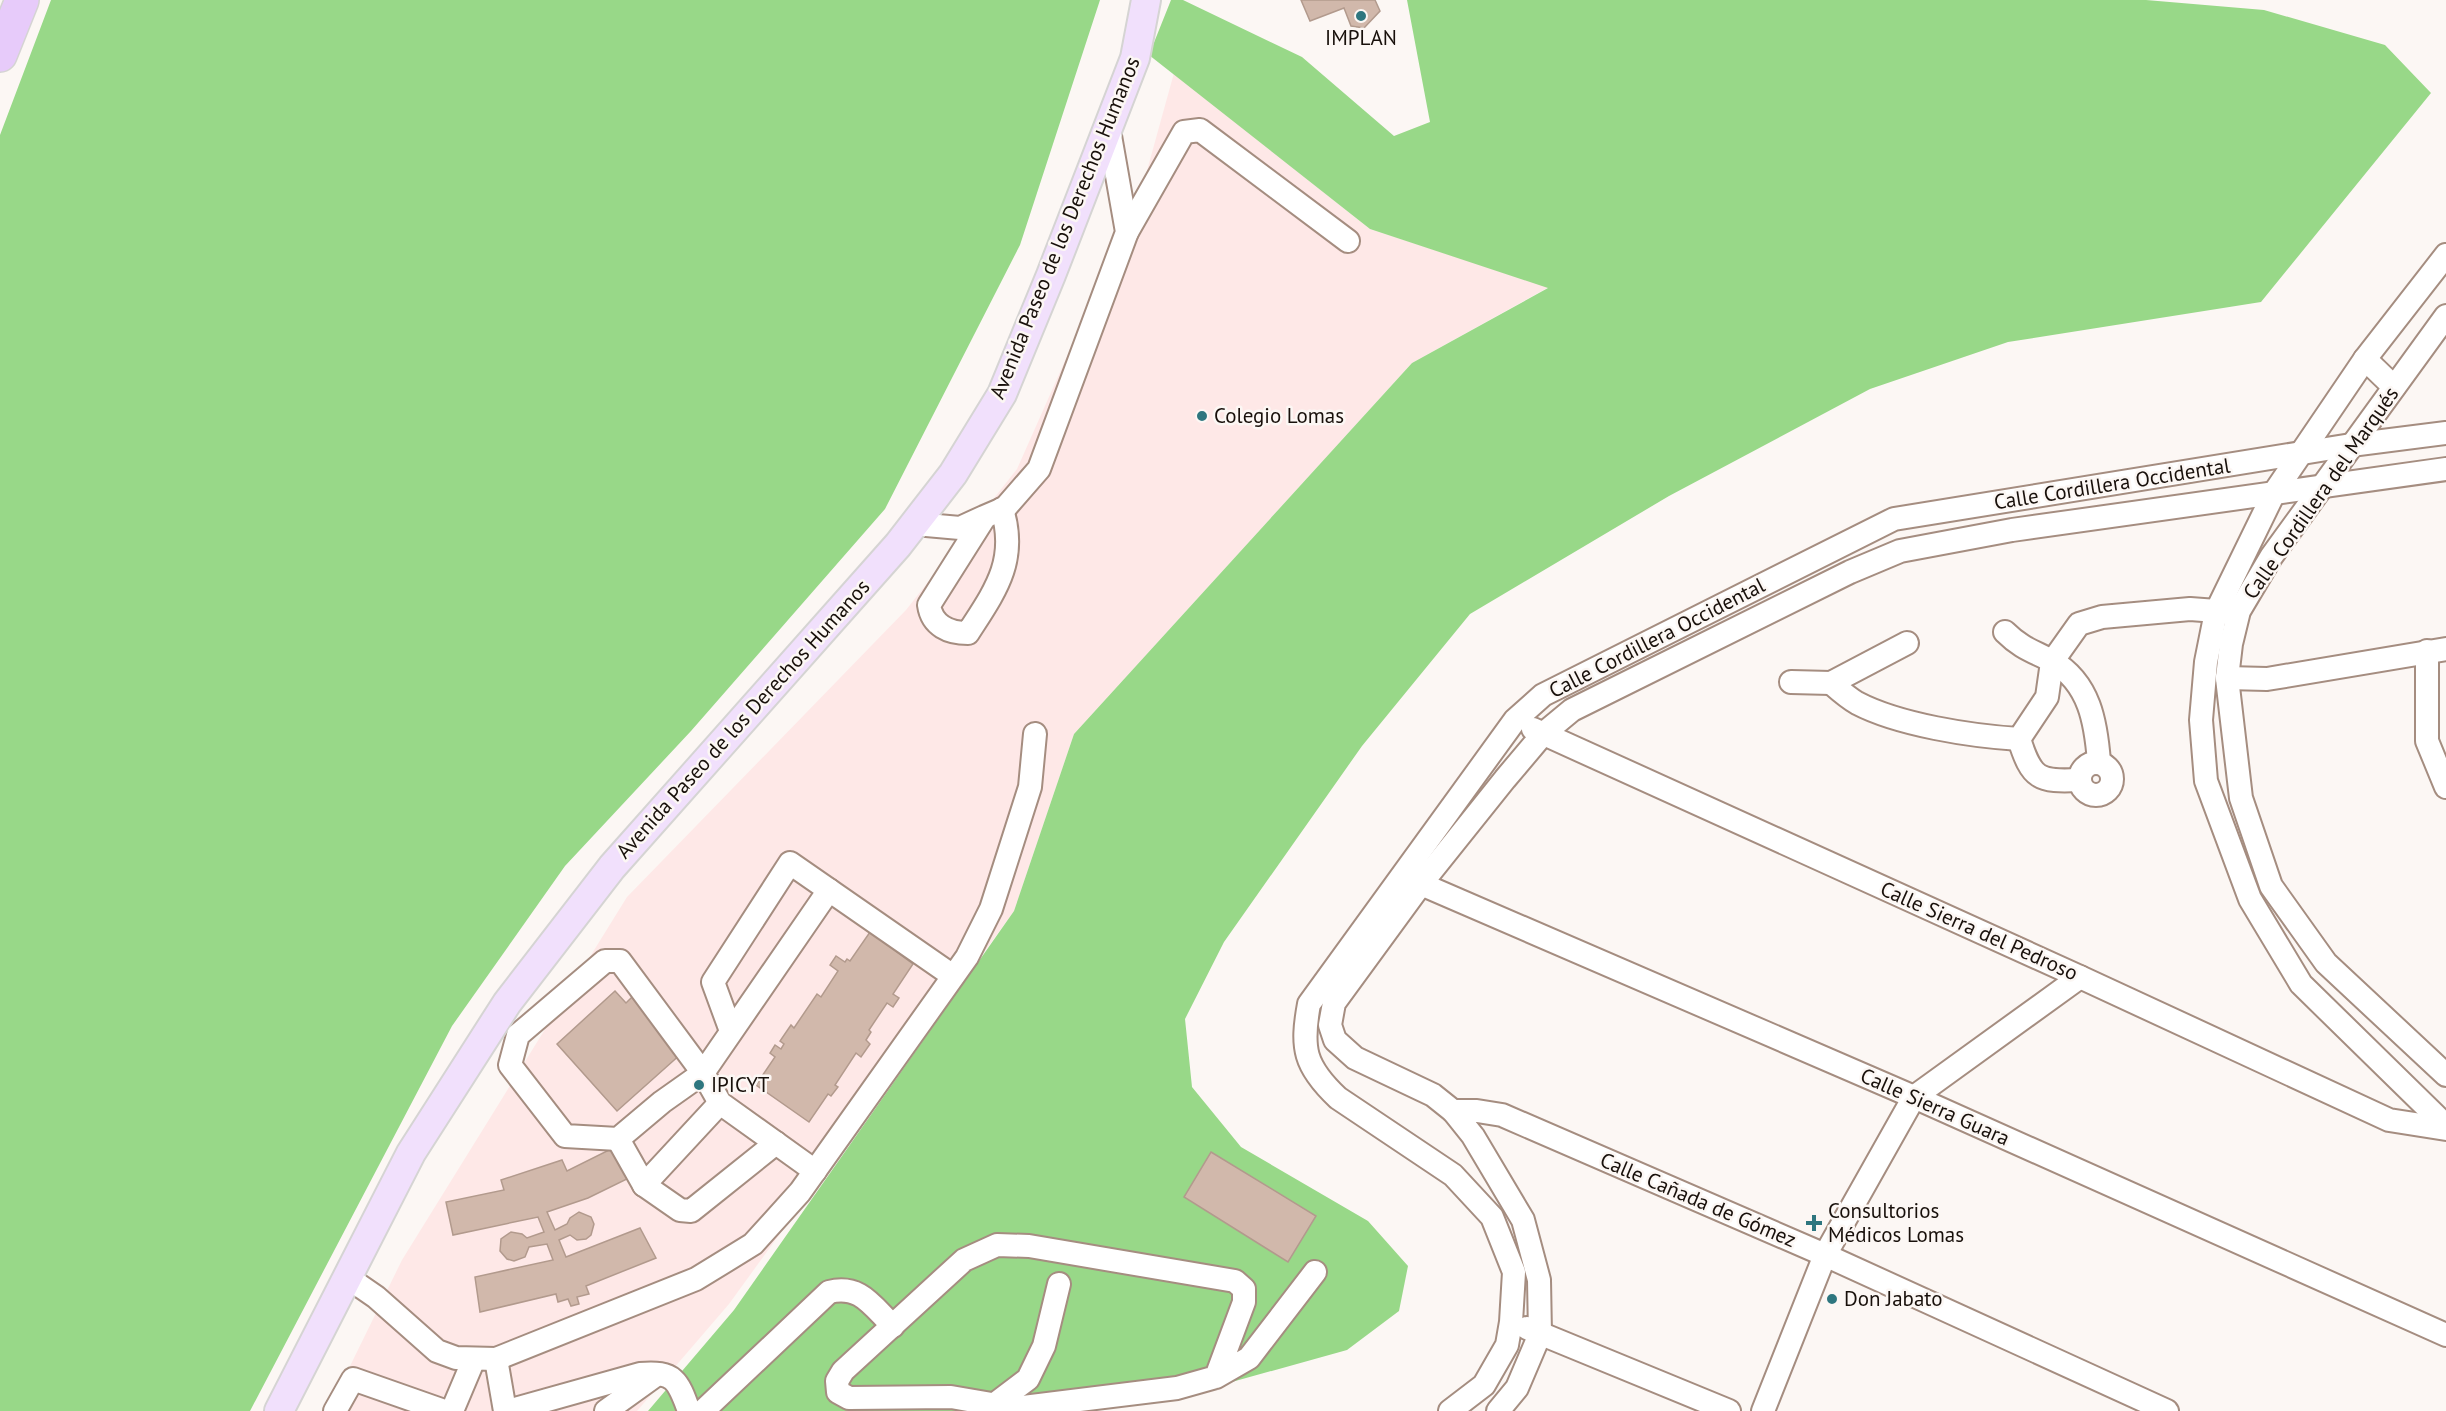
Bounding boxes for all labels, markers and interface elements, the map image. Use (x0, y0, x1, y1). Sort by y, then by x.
marker: IMPLAN (1354, 9, 1368, 23)
place label: IMPLAN (1325, 24, 1397, 51)
street label: Avenida Paseo de los Derechos Humanos (983, 53, 1146, 403)
street label: Calle Cordillera del Marqués (2237, 381, 2404, 604)
place label: Colegio Lomas (1214, 402, 1344, 429)
marker: Colegio Lomas (1195, 409, 1209, 423)
street label: Calle Cordillera Occidental (1992, 451, 2232, 516)
street label: Calle Cordillera Occidental (1544, 571, 1769, 704)
street label: Avenida Paseo de los Derechos Humanos (610, 573, 875, 864)
street label: Calle Sierra del Pedroso (1876, 875, 2082, 986)
street label: Calle Sierra Guara (1856, 1062, 2014, 1152)
place label: IPICYT (711, 1071, 770, 1098)
marker: IPICYT (692, 1078, 706, 1092)
street label: Calle Cañada de Gómez (1596, 1146, 1800, 1253)
place label: Consultorios Médicos Lomas (1828, 1197, 1964, 1248)
marker: Consultorios Médicos Lomas (1805, 1214, 1823, 1232)
place label: Don Jabato (1844, 1285, 1943, 1312)
marker: Don Jabato (1825, 1292, 1839, 1306)

